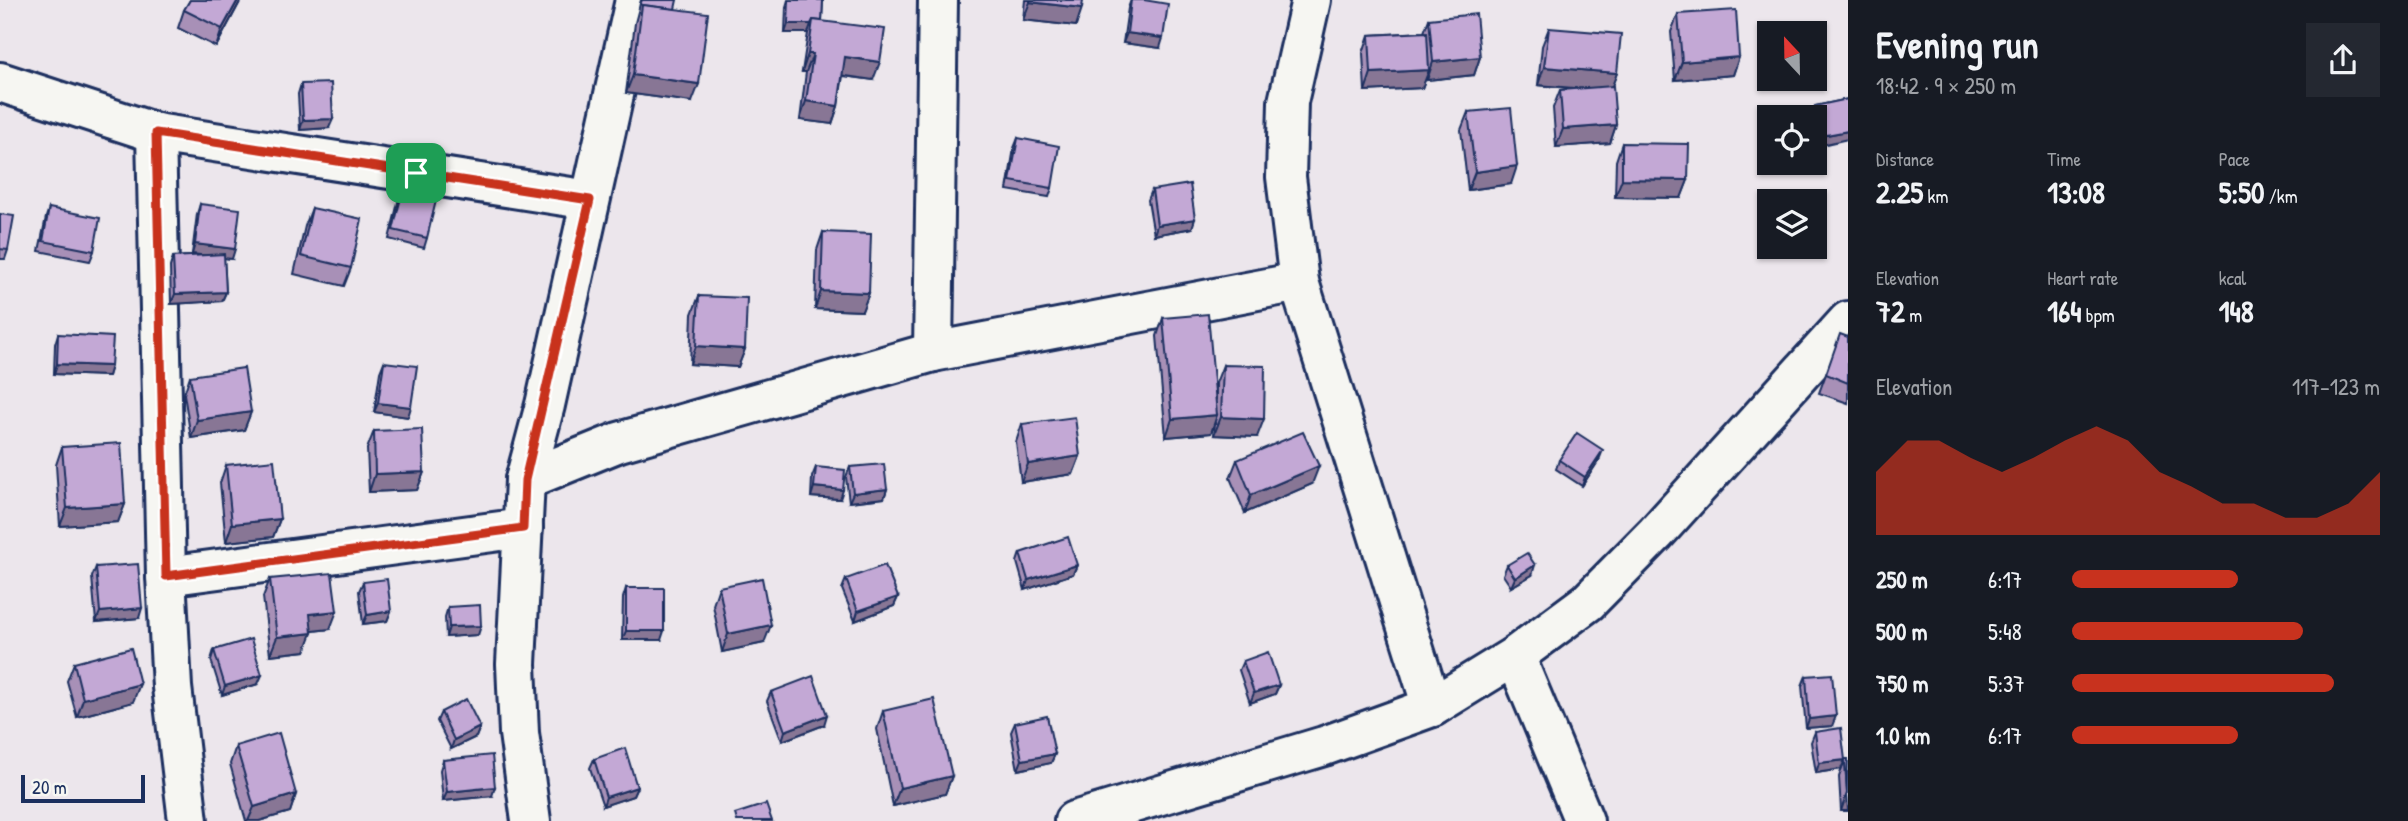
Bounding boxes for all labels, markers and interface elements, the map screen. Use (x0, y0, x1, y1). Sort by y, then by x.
text: Evening run (1876, 18, 2039, 70)
north arrow (1757, 21, 1827, 91)
map controls (1757, 21, 1827, 259)
button: share (2306, 23, 2380, 97)
text: 18:42 · 9 × 250 m (1876, 70, 2016, 101)
button: locate (1757, 105, 1827, 175)
pin (386, 143, 446, 203)
text: Distance (1876, 146, 1934, 172)
text: Time (2047, 146, 2081, 172)
text: Pace (2219, 146, 2250, 172)
icon: arrive (397, 154, 435, 192)
text: 2.25 (1876, 172, 1923, 212)
text: 13:08 (2047, 172, 2105, 212)
text: 5:50 (2219, 172, 2264, 212)
text: km (1923, 183, 1948, 209)
text: /km (2264, 183, 2298, 209)
button: layers (1757, 189, 1827, 259)
text: Elevation (1876, 265, 1939, 291)
text: Heart rate (2047, 265, 2118, 291)
text: kcal (2219, 265, 2246, 291)
text: 72 (1876, 291, 1905, 331)
text: 164 (2047, 291, 2081, 331)
text: 148 (2219, 291, 2254, 331)
text: m (1905, 302, 1922, 328)
text: bpm (2081, 302, 2115, 328)
text: Elevation (1876, 371, 1952, 402)
text: 117–123 m (2292, 371, 2380, 402)
text: 250 m (1876, 564, 1928, 595)
text: 6:17 (1988, 564, 2022, 595)
text: 500 m (1876, 616, 1927, 647)
text: 5:48 (1988, 616, 2022, 647)
text: 750 m (1876, 668, 1928, 699)
text: 5:37 (1988, 668, 2025, 699)
text: 1.0 km (1876, 720, 1930, 751)
text: 6:17 (1988, 720, 2022, 751)
scale bar (21, 772, 145, 804)
text: 20 m (32, 774, 67, 800)

